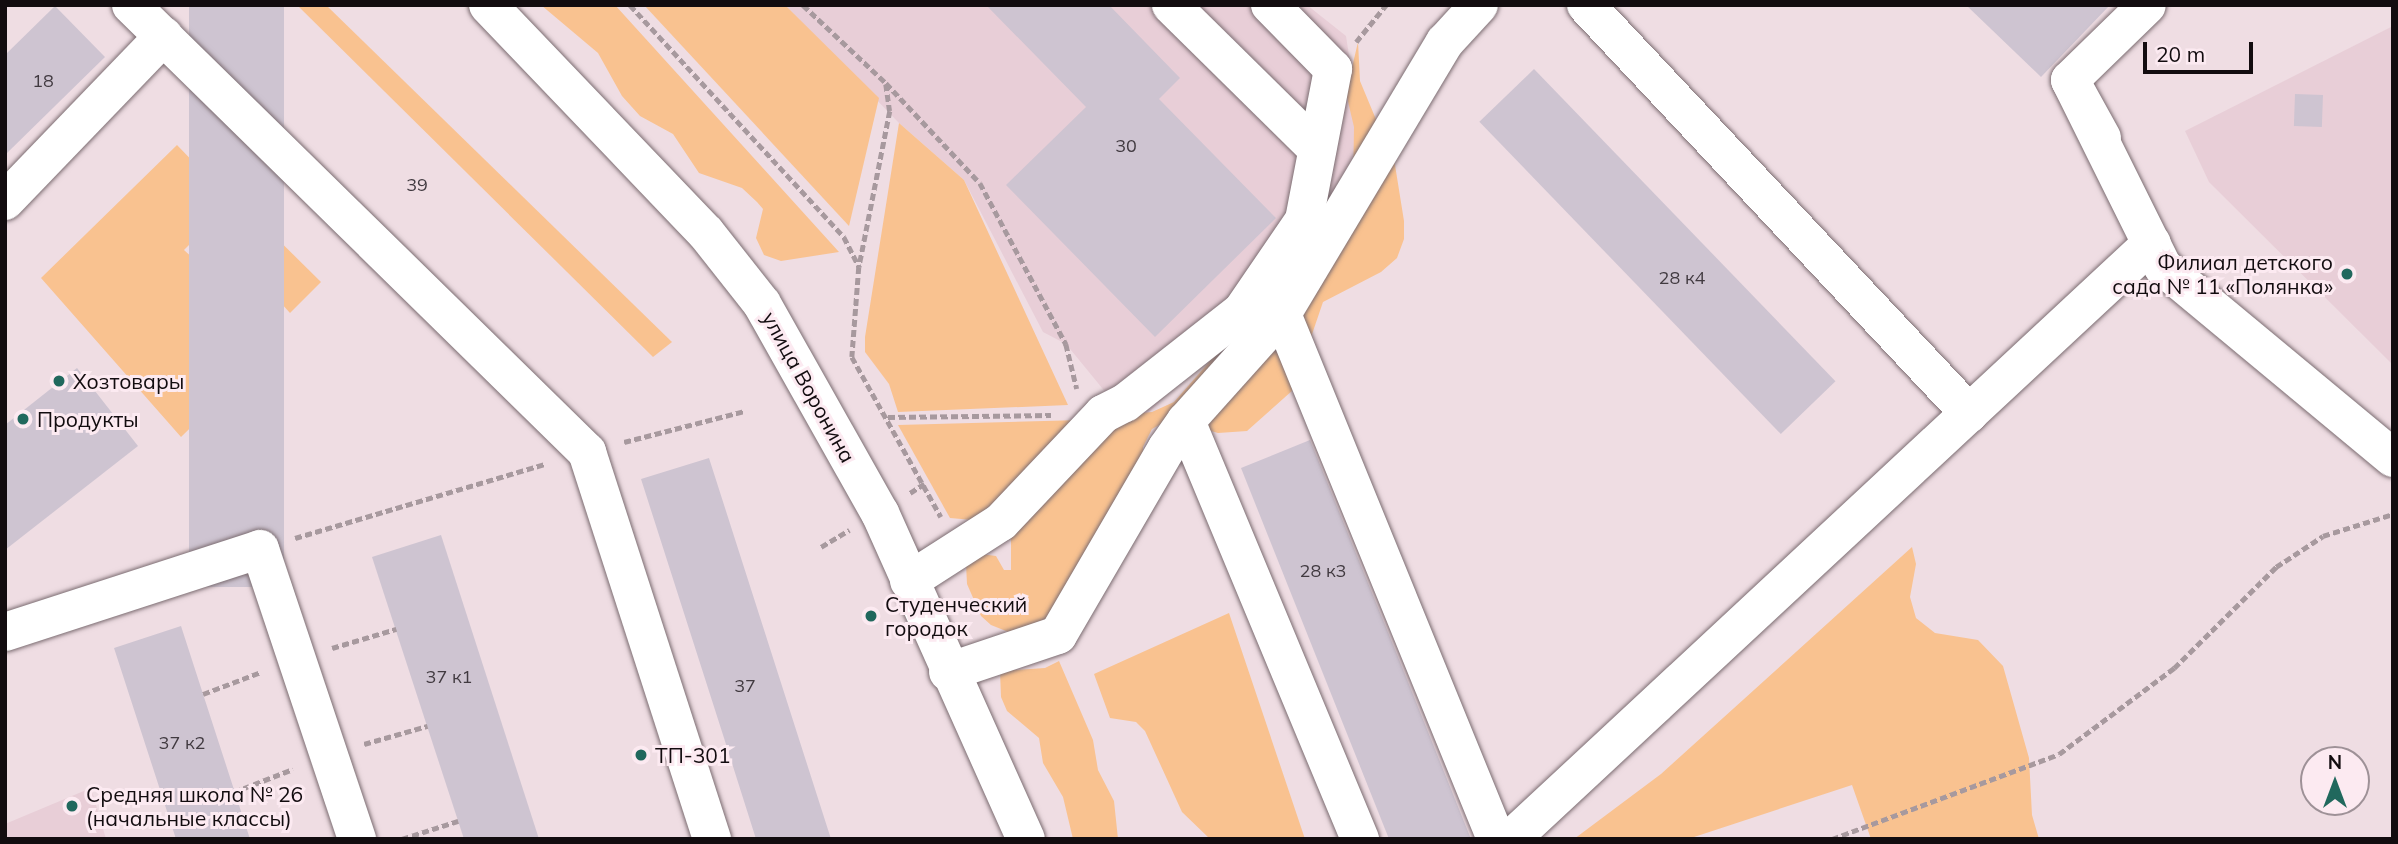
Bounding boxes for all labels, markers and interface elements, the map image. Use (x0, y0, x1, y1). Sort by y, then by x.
scale bar (2146, 28, 2256, 72)
text: 20 m (2156, 41, 2205, 67)
house number: 18 (32, 70, 54, 92)
house number: 30 (1115, 135, 1137, 157)
house number: 39 (406, 174, 428, 196)
place label: Филиал детского сада № 11 «Полянка» (2112, 249, 2333, 299)
marker: Филиал детского сада № 11 «Полянка» (2339, 266, 2355, 282)
house number: 28 к4 (1659, 267, 1705, 289)
street label: улица Воронина (757, 307, 861, 467)
place label: Хозтовары (73, 368, 184, 394)
marker: Хозтовары (51, 373, 67, 389)
place label: Продукты (37, 406, 139, 432)
marker: Продукты (15, 411, 31, 427)
house number: 28 к3 (1300, 560, 1346, 582)
place label: Студенческий городок (885, 591, 1027, 641)
marker: Студенческий городок (863, 608, 879, 624)
house number: 37 к1 (426, 666, 472, 688)
house number: 37 (734, 675, 756, 697)
house number: 37 к2 (159, 732, 205, 754)
place label: ТП-301 (655, 742, 731, 768)
north arrow (2300, 746, 2370, 816)
marker: ТП-301 (633, 747, 649, 763)
text: N (2328, 750, 2342, 774)
place label: Средняя школа № 26 (начальные классы) (86, 781, 303, 831)
marker: Средняя школа № 26 (начальные классы) (64, 798, 80, 814)

